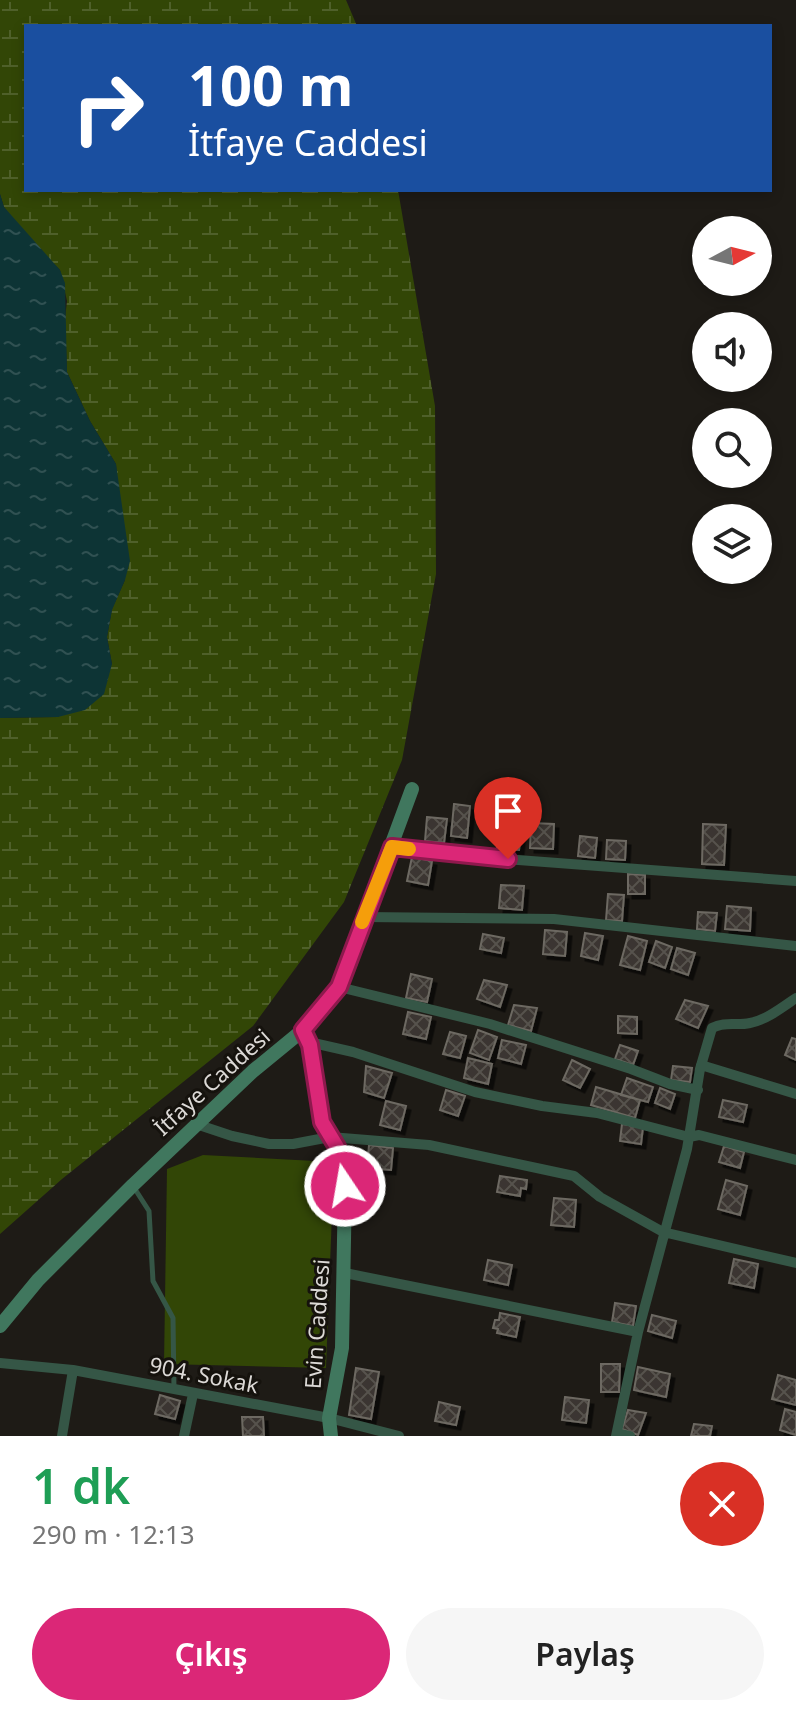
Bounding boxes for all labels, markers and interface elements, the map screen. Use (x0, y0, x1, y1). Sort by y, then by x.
text: 100 m (188, 46, 353, 122)
icon: right (56, 56, 160, 160)
text: İtfaye Caddesi (188, 118, 428, 167)
north arrow (692, 216, 772, 296)
map controls (692, 216, 772, 584)
button: sound (692, 312, 772, 392)
button: search (692, 408, 772, 488)
button: layers (692, 504, 772, 584)
pin (474, 777, 542, 859)
icon: arrive (486, 789, 530, 833)
street label: İtfaye Caddesi (147, 1021, 276, 1141)
position arrow (303, 1144, 387, 1228)
street label: Evin Caddesi (296, 1258, 336, 1390)
street label: 904. Sokak (147, 1349, 262, 1399)
text: 1 dk (32, 1453, 130, 1518)
button: close (680, 1462, 764, 1546)
text: 290 m · 12:13 (32, 1516, 195, 1552)
button: Çıkış (32, 1608, 390, 1700)
button: Paylaş (406, 1608, 764, 1700)

